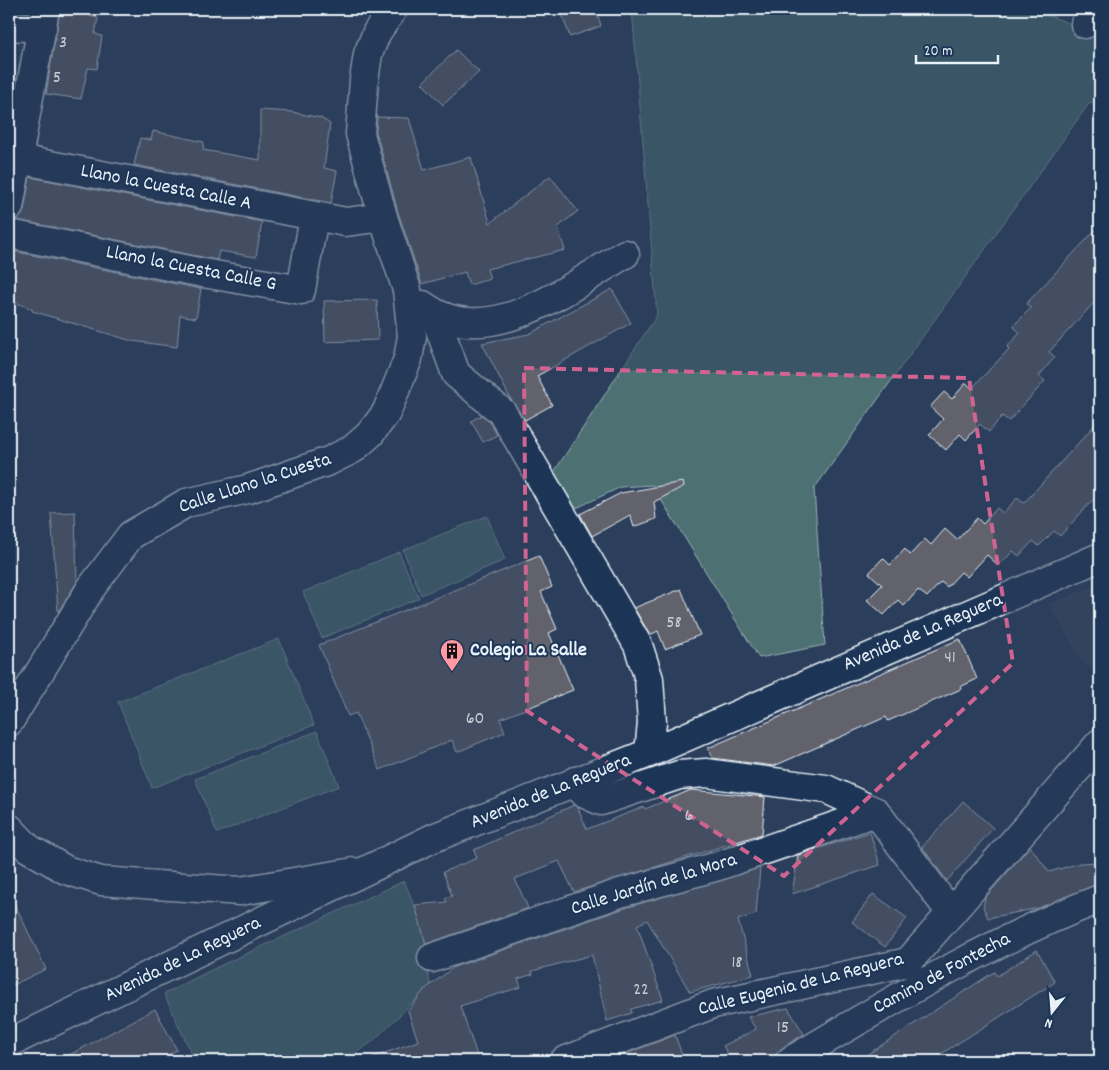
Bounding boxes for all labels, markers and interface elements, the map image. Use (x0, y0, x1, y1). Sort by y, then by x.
house number: 3 (59, 31, 67, 56)
scale bar (916, 32, 999, 64)
text: 20 m (924, 41, 952, 63)
house number: 5 (53, 66, 61, 91)
street label: Llano la Cuesta Calle A (78, 158, 254, 218)
street label: Llano la Cuesta Calle G (103, 239, 279, 299)
street label: Calle Llano la Cuesta (175, 446, 335, 522)
street label: Avenida de La Reguera (839, 587, 1008, 679)
house number: 58 (666, 611, 682, 636)
place label: Colegio La Salle (470, 637, 587, 665)
building icon: Colegio La Salle (439, 638, 465, 672)
house number: 41 (944, 646, 956, 671)
house number: 60 (466, 707, 484, 732)
street label: Avenida de La Reguera (467, 747, 636, 837)
house number: 6 (685, 804, 693, 829)
street label: Calle Jardín de la Mora (568, 846, 741, 924)
street label: Avenida de La Reguera (100, 910, 266, 1010)
street label: Camino de Fontecha (868, 926, 1016, 1022)
street label: Calle Eugenia de La Reguera (695, 946, 907, 1024)
house number: 18 (731, 951, 743, 976)
house number: 22 (633, 978, 649, 1003)
north arrow (1026, 988, 1076, 1038)
text: N (1042, 1012, 1055, 1033)
house number: 15 (777, 1016, 789, 1041)

